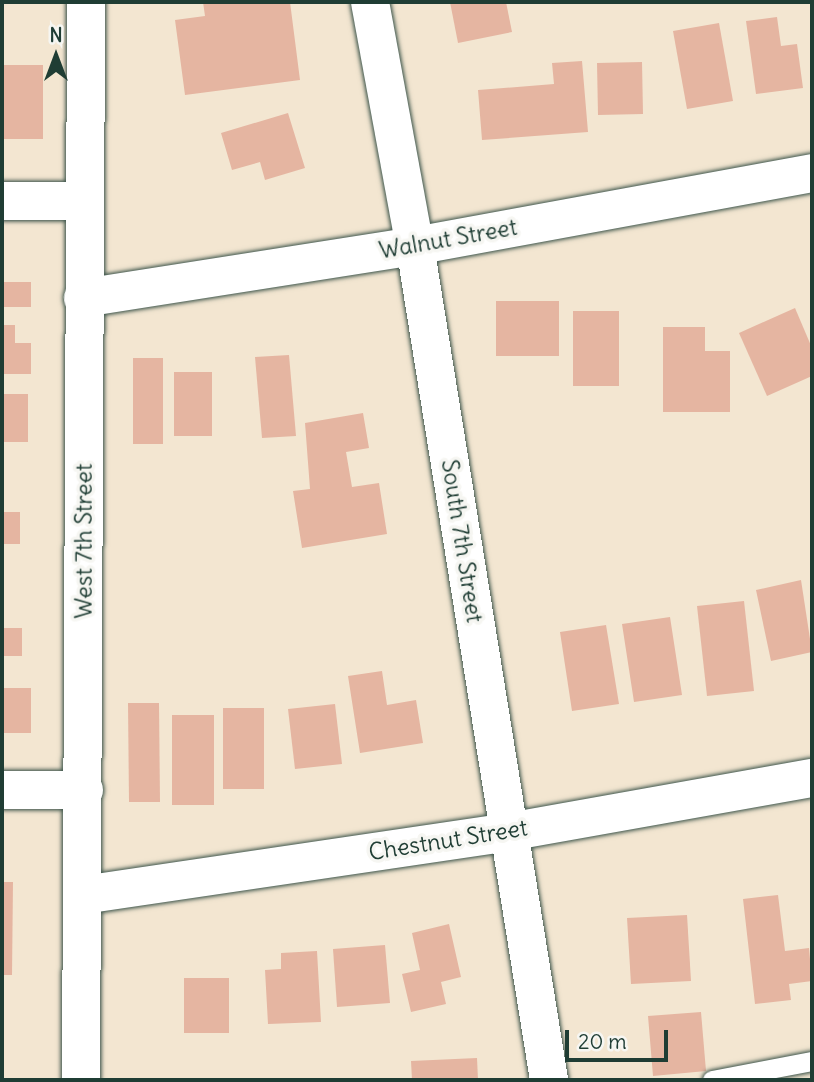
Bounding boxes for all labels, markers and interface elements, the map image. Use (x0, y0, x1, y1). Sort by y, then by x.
north arrow (21, 21, 91, 91)
text: N (49, 23, 63, 47)
street label: Walnut Street (377, 213, 519, 265)
street label: South 7th Street (435, 457, 489, 625)
street label: West 7th Street (70, 463, 98, 619)
street label: Chestnut Street (367, 814, 529, 866)
scale bar (569, 1016, 672, 1060)
text: 20 m (578, 1028, 627, 1055)

